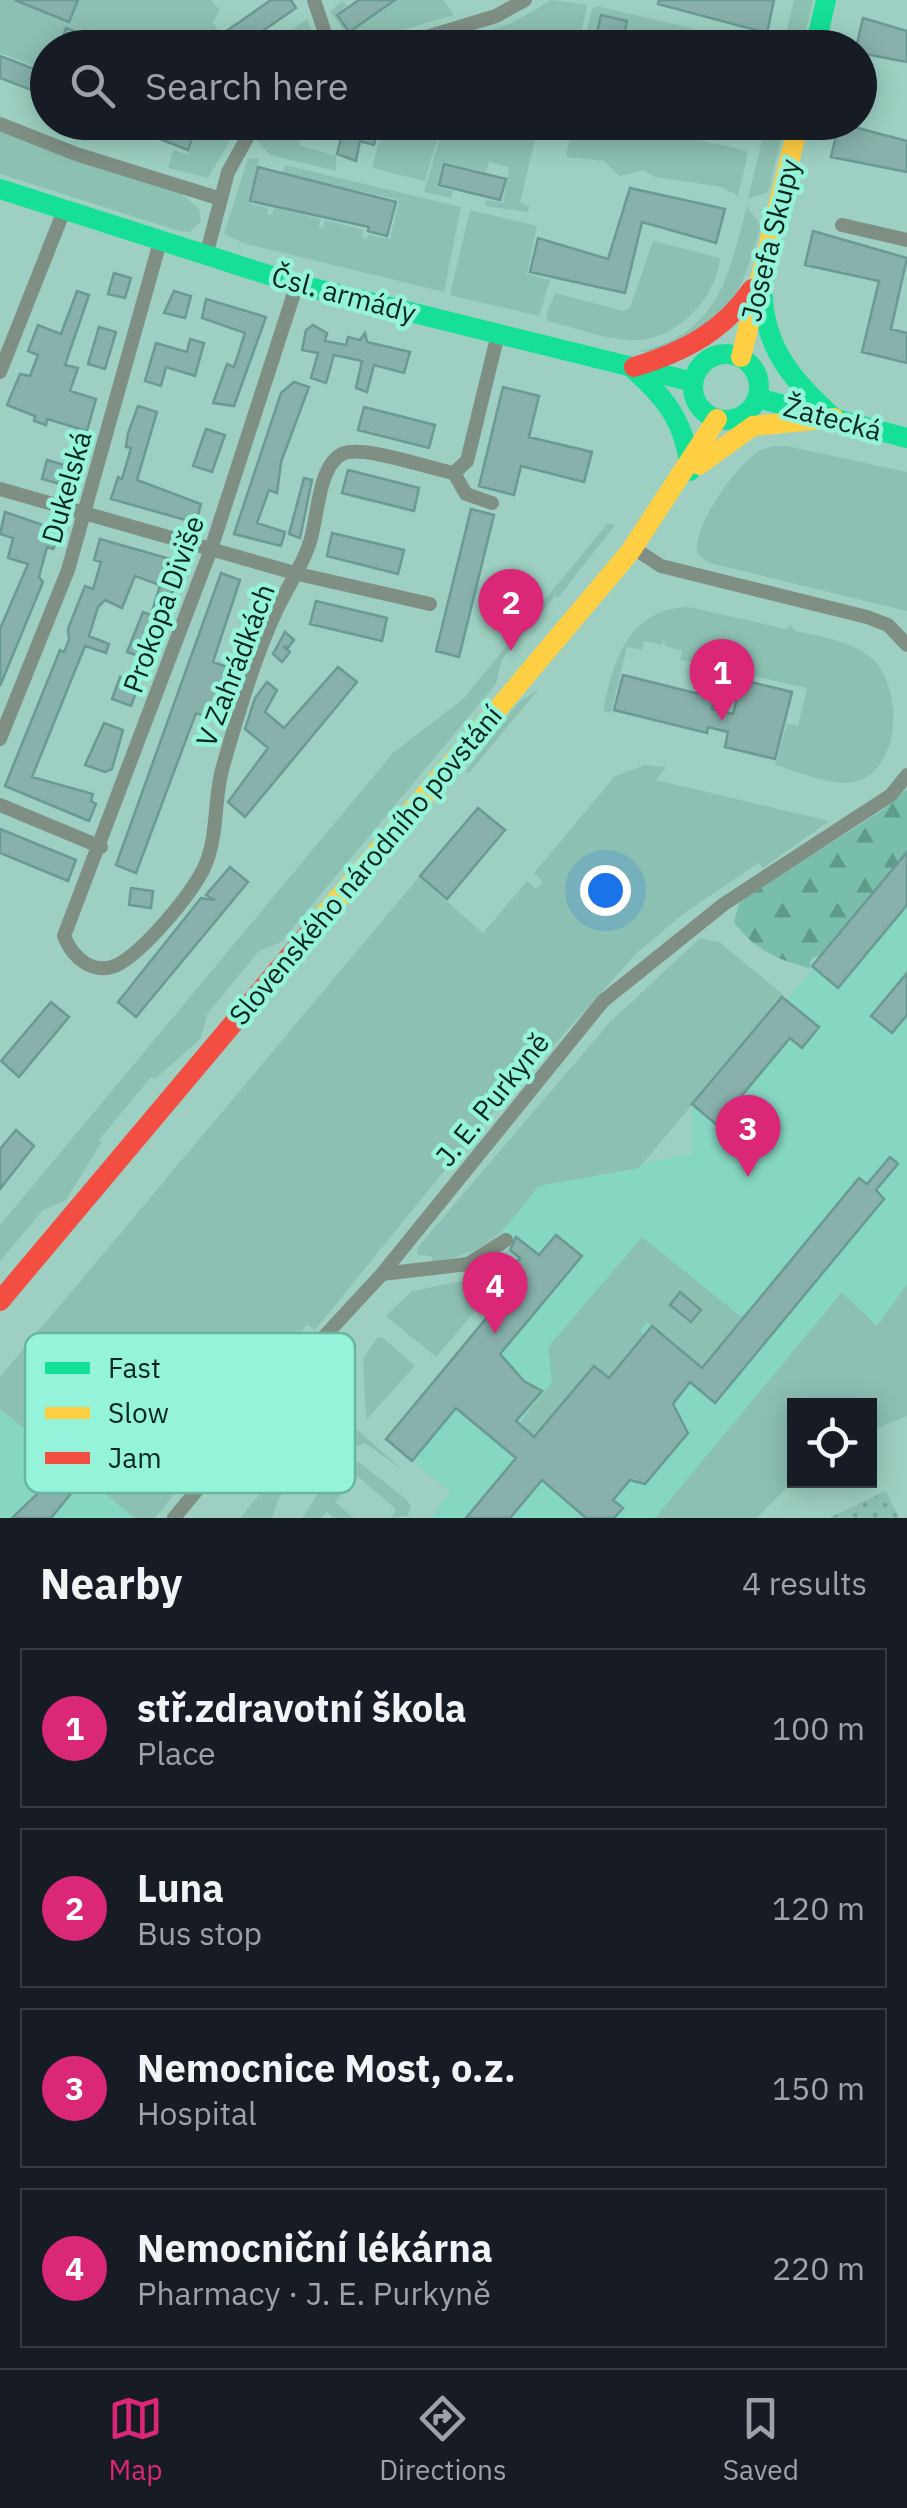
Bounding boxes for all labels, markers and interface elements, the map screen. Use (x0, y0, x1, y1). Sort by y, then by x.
search box (30, 30, 877, 140)
icon: search (65, 58, 120, 113)
text: Search here (145, 61, 349, 110)
street label: Josefa Skupy (732, 155, 808, 325)
street label: Čsl. armády (268, 257, 420, 331)
street label: Žatecká (780, 387, 886, 449)
street label: Dukelská (32, 427, 100, 547)
street label: Prokopa Diviše (114, 510, 212, 698)
pin: 2 (478, 568, 544, 651)
street label: V Zahrádkách (187, 578, 283, 752)
pin: 1 (690, 638, 754, 721)
street label: Slovenského národního povstání (220, 697, 510, 1033)
your location (580, 865, 631, 916)
street label: J. E. Purkyně (427, 1025, 557, 1173)
pin: 3 (716, 1094, 780, 1177)
pin: 4 (462, 1252, 528, 1334)
legend (25, 1333, 355, 1493)
text: Fast (108, 1349, 161, 1386)
text: Slow (108, 1394, 169, 1431)
map controls (787, 1398, 877, 1488)
button: locate (787, 1398, 877, 1488)
text: Jam (108, 1439, 162, 1476)
text: Nearby (40, 1556, 182, 1611)
text: 4 results (742, 1562, 867, 1604)
text: stř.zdravotní škola (137, 1683, 466, 1732)
text: 1 (65, 1707, 84, 1749)
text: 100 m (772, 1707, 865, 1749)
text: Place (137, 1732, 216, 1774)
text: Luna (137, 1863, 224, 1912)
text: 2 (65, 1887, 84, 1929)
text: 120 m (772, 1887, 865, 1929)
text: Bus stop (137, 1912, 262, 1954)
text: Nemocnice Most, o.z. (137, 2043, 516, 2092)
text: 3 (65, 2067, 84, 2109)
text: 150 m (772, 2067, 865, 2109)
text: Hospital (137, 2092, 257, 2134)
text: Nemocniční lékárna (137, 2223, 493, 2272)
text: 4 (65, 2247, 84, 2289)
text: 220 m (772, 2247, 865, 2289)
text: Pharmacy · J. E. Purkyně (137, 2272, 491, 2314)
tab: Map (108, 2391, 163, 2488)
tab: Directions (379, 2391, 507, 2488)
tab: Saved (723, 2391, 799, 2488)

